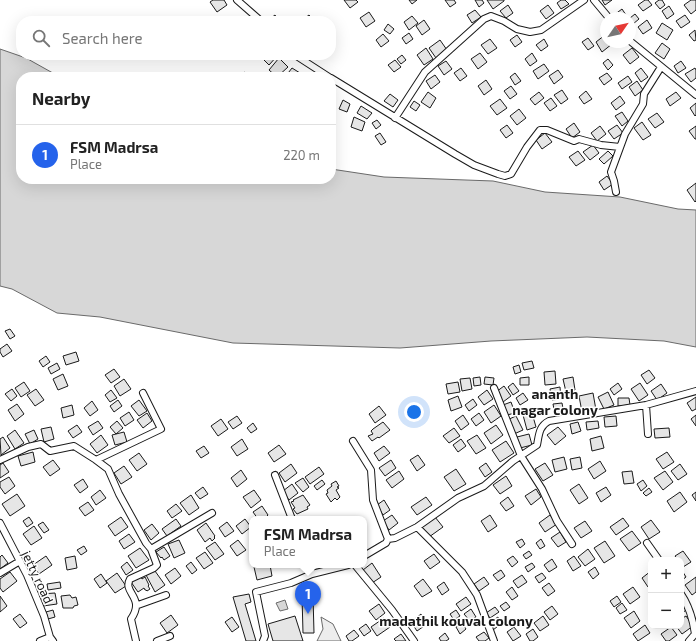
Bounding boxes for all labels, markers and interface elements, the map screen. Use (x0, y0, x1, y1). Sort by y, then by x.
north arrow (600, 12, 636, 48)
search box (16, 16, 336, 60)
icon: search (30, 27, 52, 49)
text: Search here (62, 29, 143, 47)
text: Nearby (32, 88, 90, 108)
text: FSM Madrsa (70, 138, 158, 156)
text: 1 (42, 147, 48, 163)
text: 220 m (283, 147, 320, 163)
text: Place (70, 156, 102, 172)
district label: ananth nagar colony (512, 385, 598, 418)
your location (404, 402, 424, 422)
popup (249, 516, 367, 568)
text: FSM Madrsa (264, 525, 352, 543)
text: Place (264, 543, 296, 559)
street label: jetty road (19, 548, 57, 606)
map controls (648, 557, 684, 629)
button: + (648, 557, 684, 593)
pin: 1 (295, 581, 321, 614)
button: − (648, 593, 684, 629)
district label: madathil kouval colony (379, 612, 533, 629)

